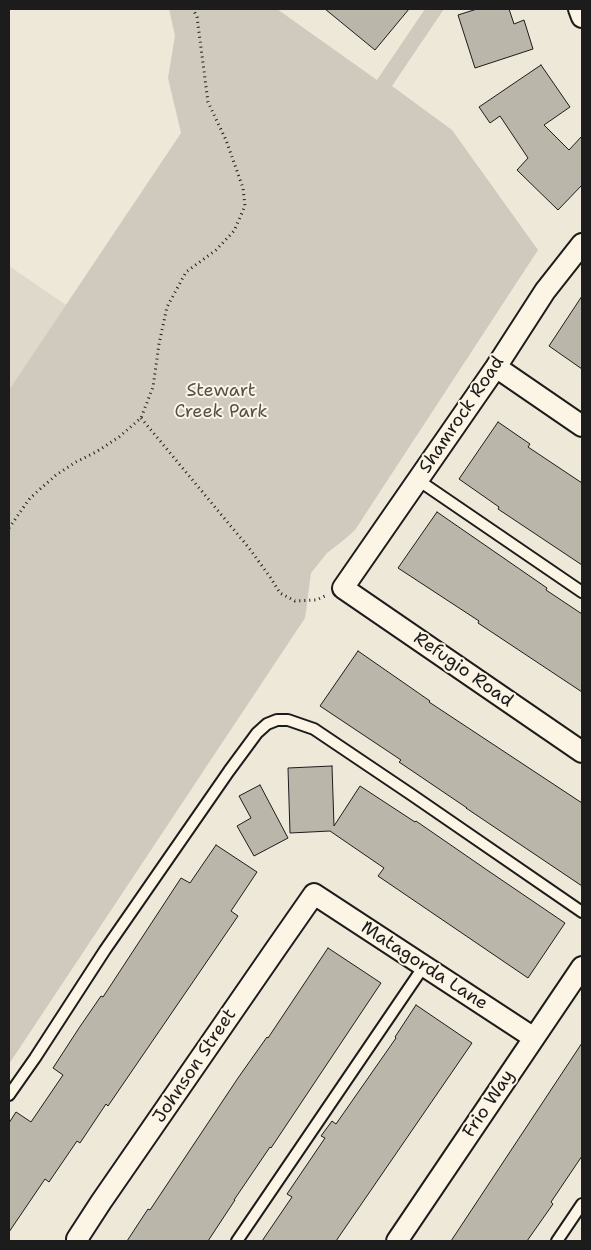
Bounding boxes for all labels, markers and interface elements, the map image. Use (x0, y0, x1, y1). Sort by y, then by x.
street label: Shamrock Road (415, 352, 509, 478)
park label: Stewart Creek Park (174, 380, 268, 422)
street label: Refugio Road (409, 628, 517, 712)
street label: Matagorda Lane (357, 917, 491, 1015)
street label: Johnson Street (149, 1005, 241, 1127)
street label: Frio Way (459, 1066, 519, 1142)

